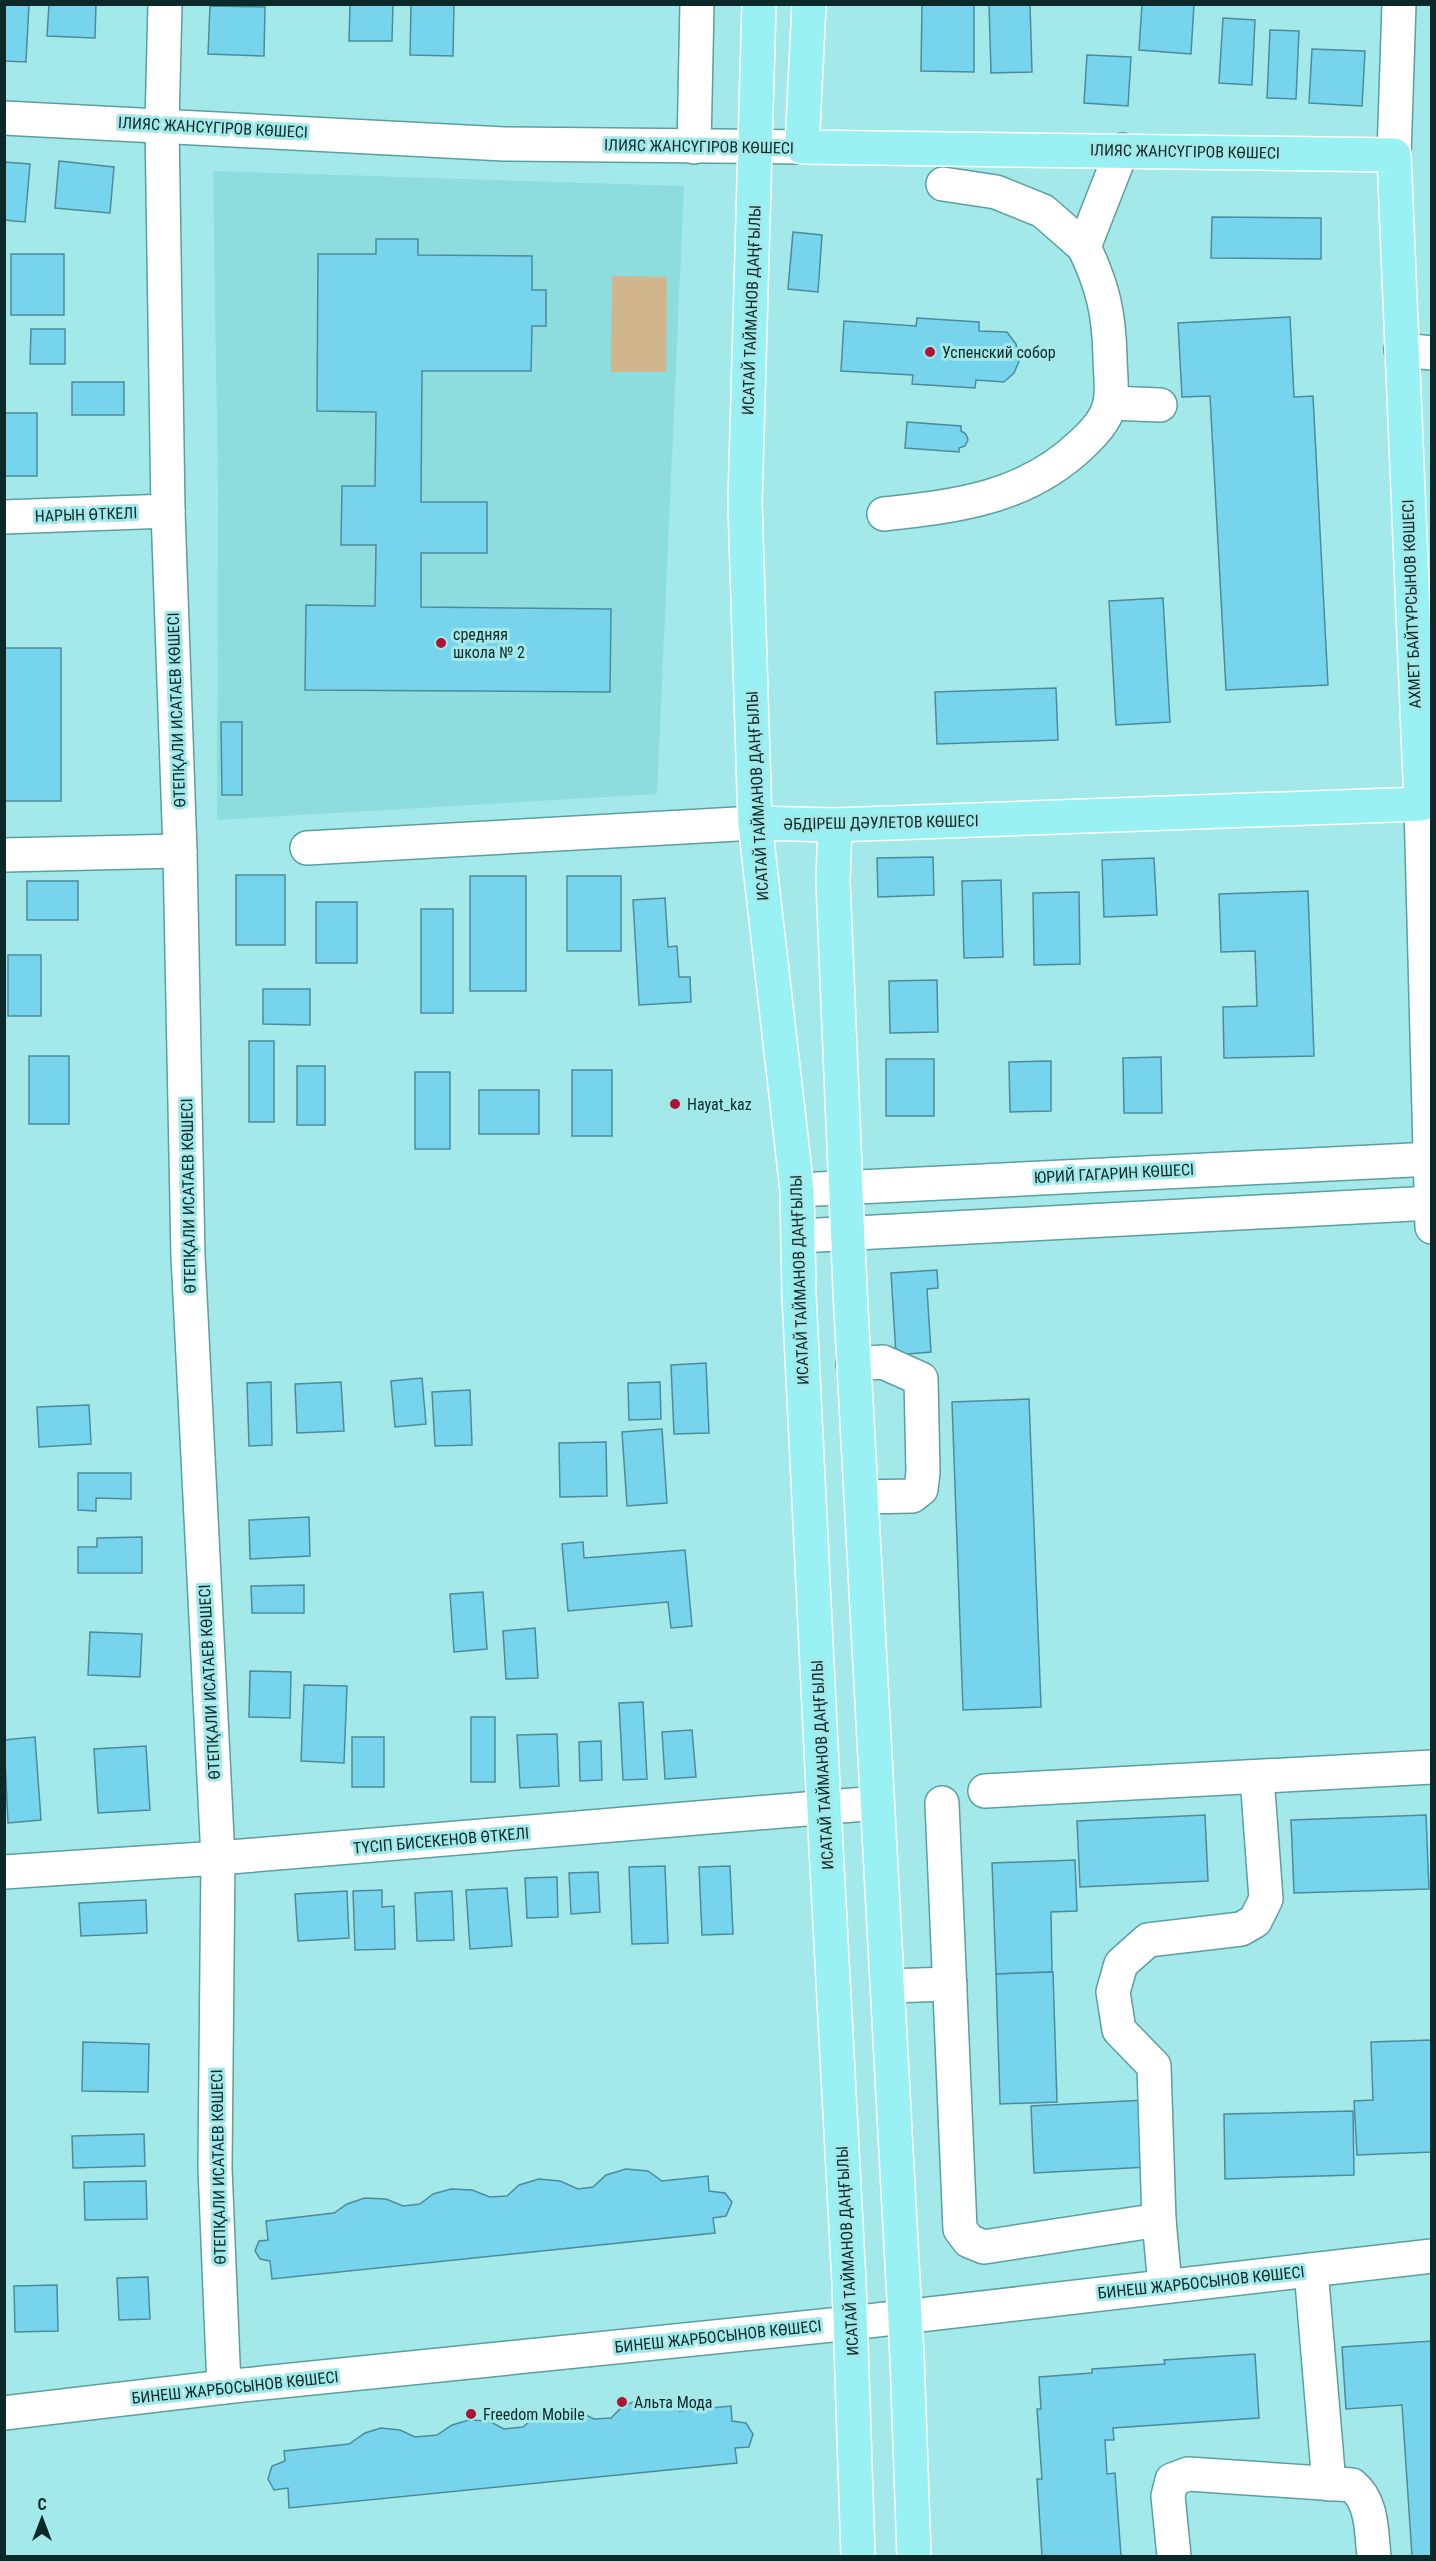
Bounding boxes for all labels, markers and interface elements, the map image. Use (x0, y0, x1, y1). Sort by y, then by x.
street label: ІЛИЯС ЖАНСҮГІРОВ КӨШЕСІ (118, 113, 308, 142)
street label: ІЛИЯС ЖАНСҮГІРОВ КӨШЕСІ (604, 135, 794, 158)
street label: ІЛИЯС ЖАНСҮГІРОВ КӨШЕСІ (1090, 140, 1280, 163)
street label: ИСАТАЙ ТАЙМАНОВ ДАҢҒЫЛЫ (738, 205, 765, 415)
place label: Успенский собор (942, 343, 1056, 362)
marker: Успенский собор (923, 345, 937, 359)
street label: АХМЕТ БАЙТҰРСЫНОВ КӨШЕСІ (1398, 499, 1425, 709)
street label: НАРЫН ӨТКЕЛІ (34, 503, 138, 526)
street label: ӨТЕПҚАЛИ ИСАТАЕВ КӨШЕСІ (164, 612, 189, 808)
place label: cредняя школа № 2 (453, 625, 525, 662)
marker: cредняя школа № 2 (434, 636, 448, 650)
street label: ИСАТАЙ ТАЙМАНОВ ДАҢҒЫЛЫ (743, 691, 772, 901)
street label: ӘБДІРЕШ ДӘУЛЕТОВ КӨШЕСІ (783, 811, 979, 834)
place label: Hayat_kaz (687, 1095, 752, 1114)
marker: Hayat_kaz (668, 1097, 682, 1111)
street label: ӨТЕПҚАЛИ ИСАТАЕВ КӨШЕСІ (177, 1098, 200, 1294)
street label: ЮРИЙ ГАГАРИН КӨШЕСІ (1033, 1160, 1195, 1187)
street label: ИСАТАЙ ТАЙМАНОВ ДАҢҒЫЛЫ (786, 1175, 813, 1385)
street label: ӨТЕПҚАЛИ ИСАТАЕВ КӨШЕСІ (195, 1584, 224, 1780)
street label: ИСАТАЙ ТАЙМАНОВ ДАҢҒЫЛЫ (808, 1660, 837, 1870)
street label: ТҮСІП БИСЕКЕНОВ ӨТКЕЛІ (352, 1823, 530, 1858)
street label: ӨТЕПҚАЛИ ИСАТАЕВ КӨШЕСІ (207, 2069, 230, 2265)
street label: ИСАТАЙ ТАЙМАНОВ ДАҢҒЫЛЫ (833, 2146, 862, 2356)
street label: БИНЕШ ЖАРБОСЫНОВ КӨШЕСІ (1097, 2262, 1305, 2303)
street label: БИНЕШ ЖАРБОСЫНОВ КӨШЕСІ (614, 2316, 822, 2357)
street label: БИНЕШ ЖАРБОСЫНОВ КӨШЕСІ (131, 2367, 339, 2408)
place label: Альта Мода (634, 2393, 712, 2412)
marker: Альта Мода (615, 2395, 629, 2409)
place label: Freedom Mobile (483, 2405, 585, 2424)
marker: Freedom Mobile (464, 2407, 478, 2421)
north arrow (12, 2489, 72, 2549)
text: С (37, 2495, 47, 2514)

